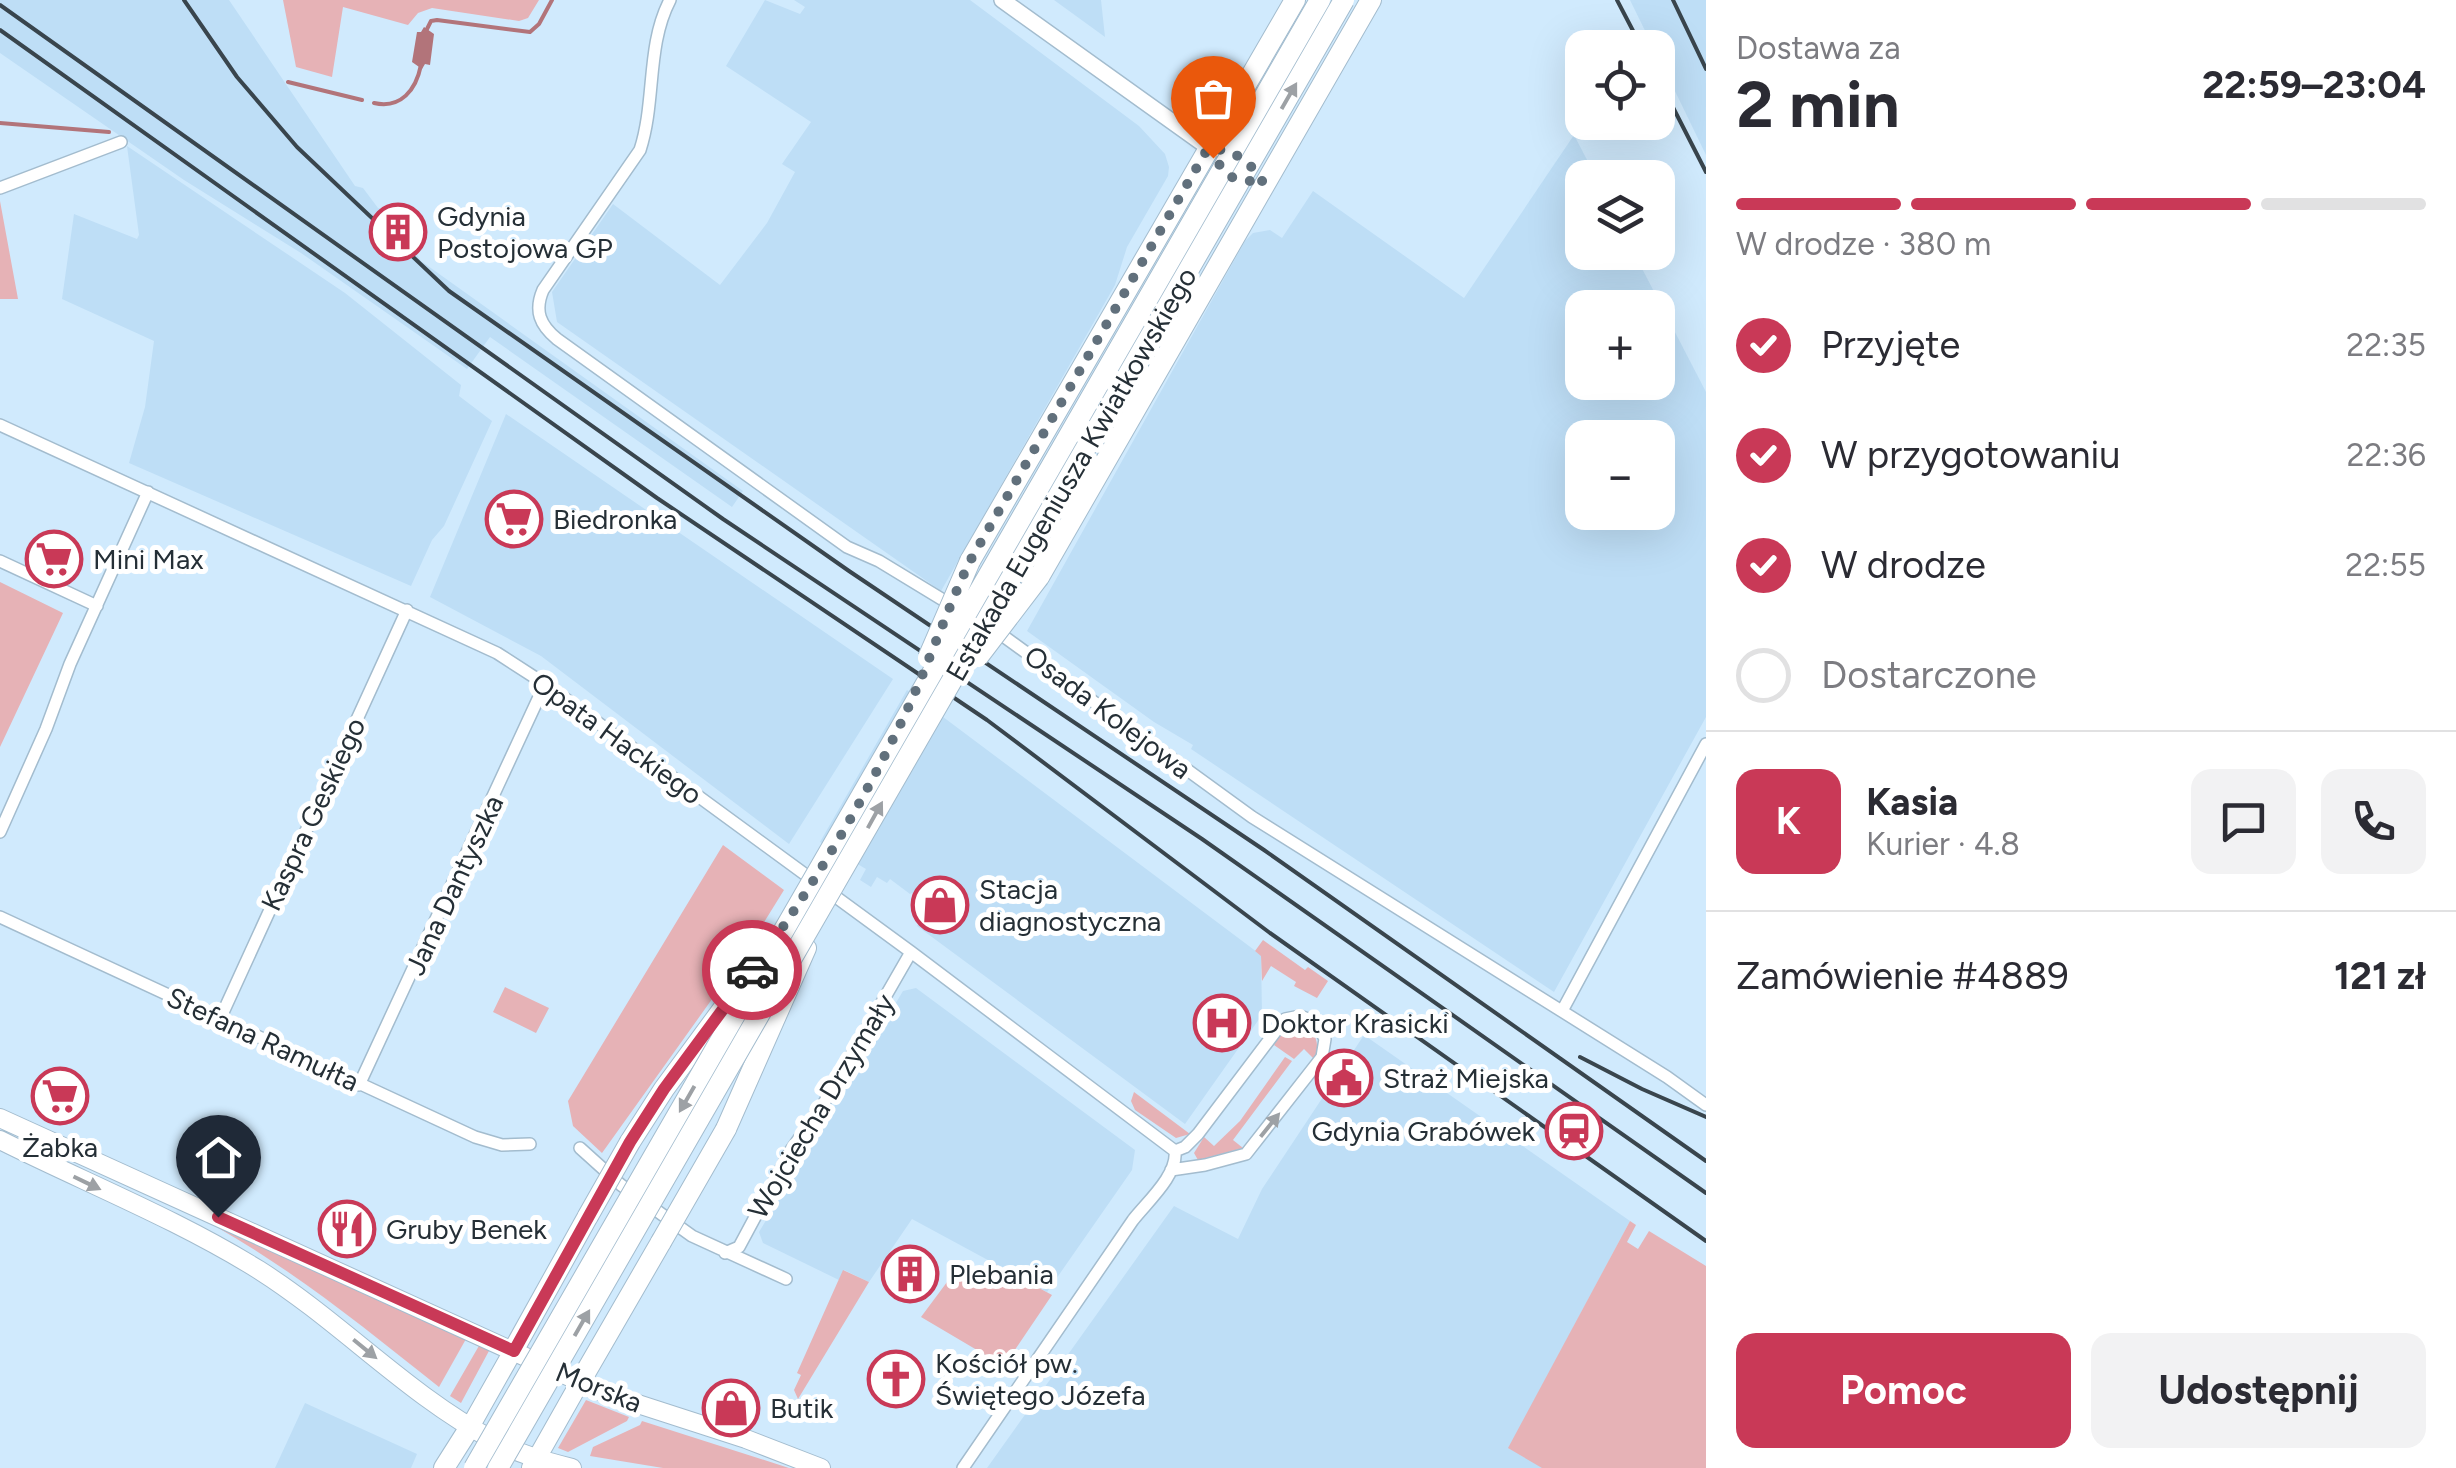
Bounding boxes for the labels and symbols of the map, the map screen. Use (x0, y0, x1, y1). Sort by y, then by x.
pin (1171, 56, 1256, 159)
one-way arrow (1279, 82, 1297, 110)
place label: Gdynia Postojowa GP (437, 199, 613, 265)
building icon: Gdynia Postojowa GP (368, 202, 428, 262)
street label: Estakada Eugeniusza Kwiatkowskiego (938, 261, 1204, 687)
supermarket icon: Biedronka (484, 489, 544, 549)
place label: Biedronka (553, 502, 677, 536)
supermarket icon: Mini Max (24, 529, 84, 589)
place label: Mini Max (93, 542, 204, 576)
street label: Osada Kolejowa (1018, 638, 1198, 786)
street label: Opata Hackiego (525, 665, 709, 811)
street label: Kaspra Geskiego (253, 712, 373, 916)
street label: Jana Dantyszka (398, 790, 510, 980)
one-way arrow (865, 801, 883, 829)
place label: Stacja diagnostyczna (979, 872, 1161, 938)
shop icon: Stacja diagnostyczna (910, 875, 970, 935)
courier (702, 920, 802, 1020)
street label: Stefana Ramułta (161, 980, 365, 1098)
street label: Wojciecha Drzymały (740, 987, 902, 1225)
hospital icon: Doktor Krasicki (1192, 993, 1252, 1053)
place label: Doktor Krasicki (1261, 1006, 1449, 1040)
public building icon: Straż Miejska (1314, 1048, 1374, 1108)
place label: Straż Miejska (1383, 1061, 1549, 1095)
supermarket icon: Żabka (30, 1066, 90, 1126)
one-way arrow (679, 1085, 697, 1113)
station icon: Gdynia Grabówek (1544, 1101, 1604, 1161)
one-way arrow (1259, 1112, 1280, 1138)
place label: Gdynia Grabówek (1311, 1114, 1535, 1148)
pin (176, 1115, 261, 1218)
place label: Żabka (22, 1130, 98, 1164)
one-way arrow (73, 1175, 102, 1192)
restaurant icon: Gruby Benek (317, 1199, 377, 1259)
place label: Gruby Benek (386, 1212, 547, 1246)
building icon: Plebania (880, 1244, 940, 1304)
place label: Plebania (949, 1257, 1054, 1291)
one-way arrow (573, 1309, 590, 1337)
one-way arrow (353, 1338, 378, 1359)
place label: Kościół pw. Świętego Józefa (935, 1346, 1146, 1412)
church icon: Kościół pw. Świętego Józefa (866, 1349, 926, 1409)
street label: Morska (551, 1354, 647, 1420)
shop icon: Butik (701, 1378, 761, 1438)
place label: Butik (770, 1391, 834, 1425)

